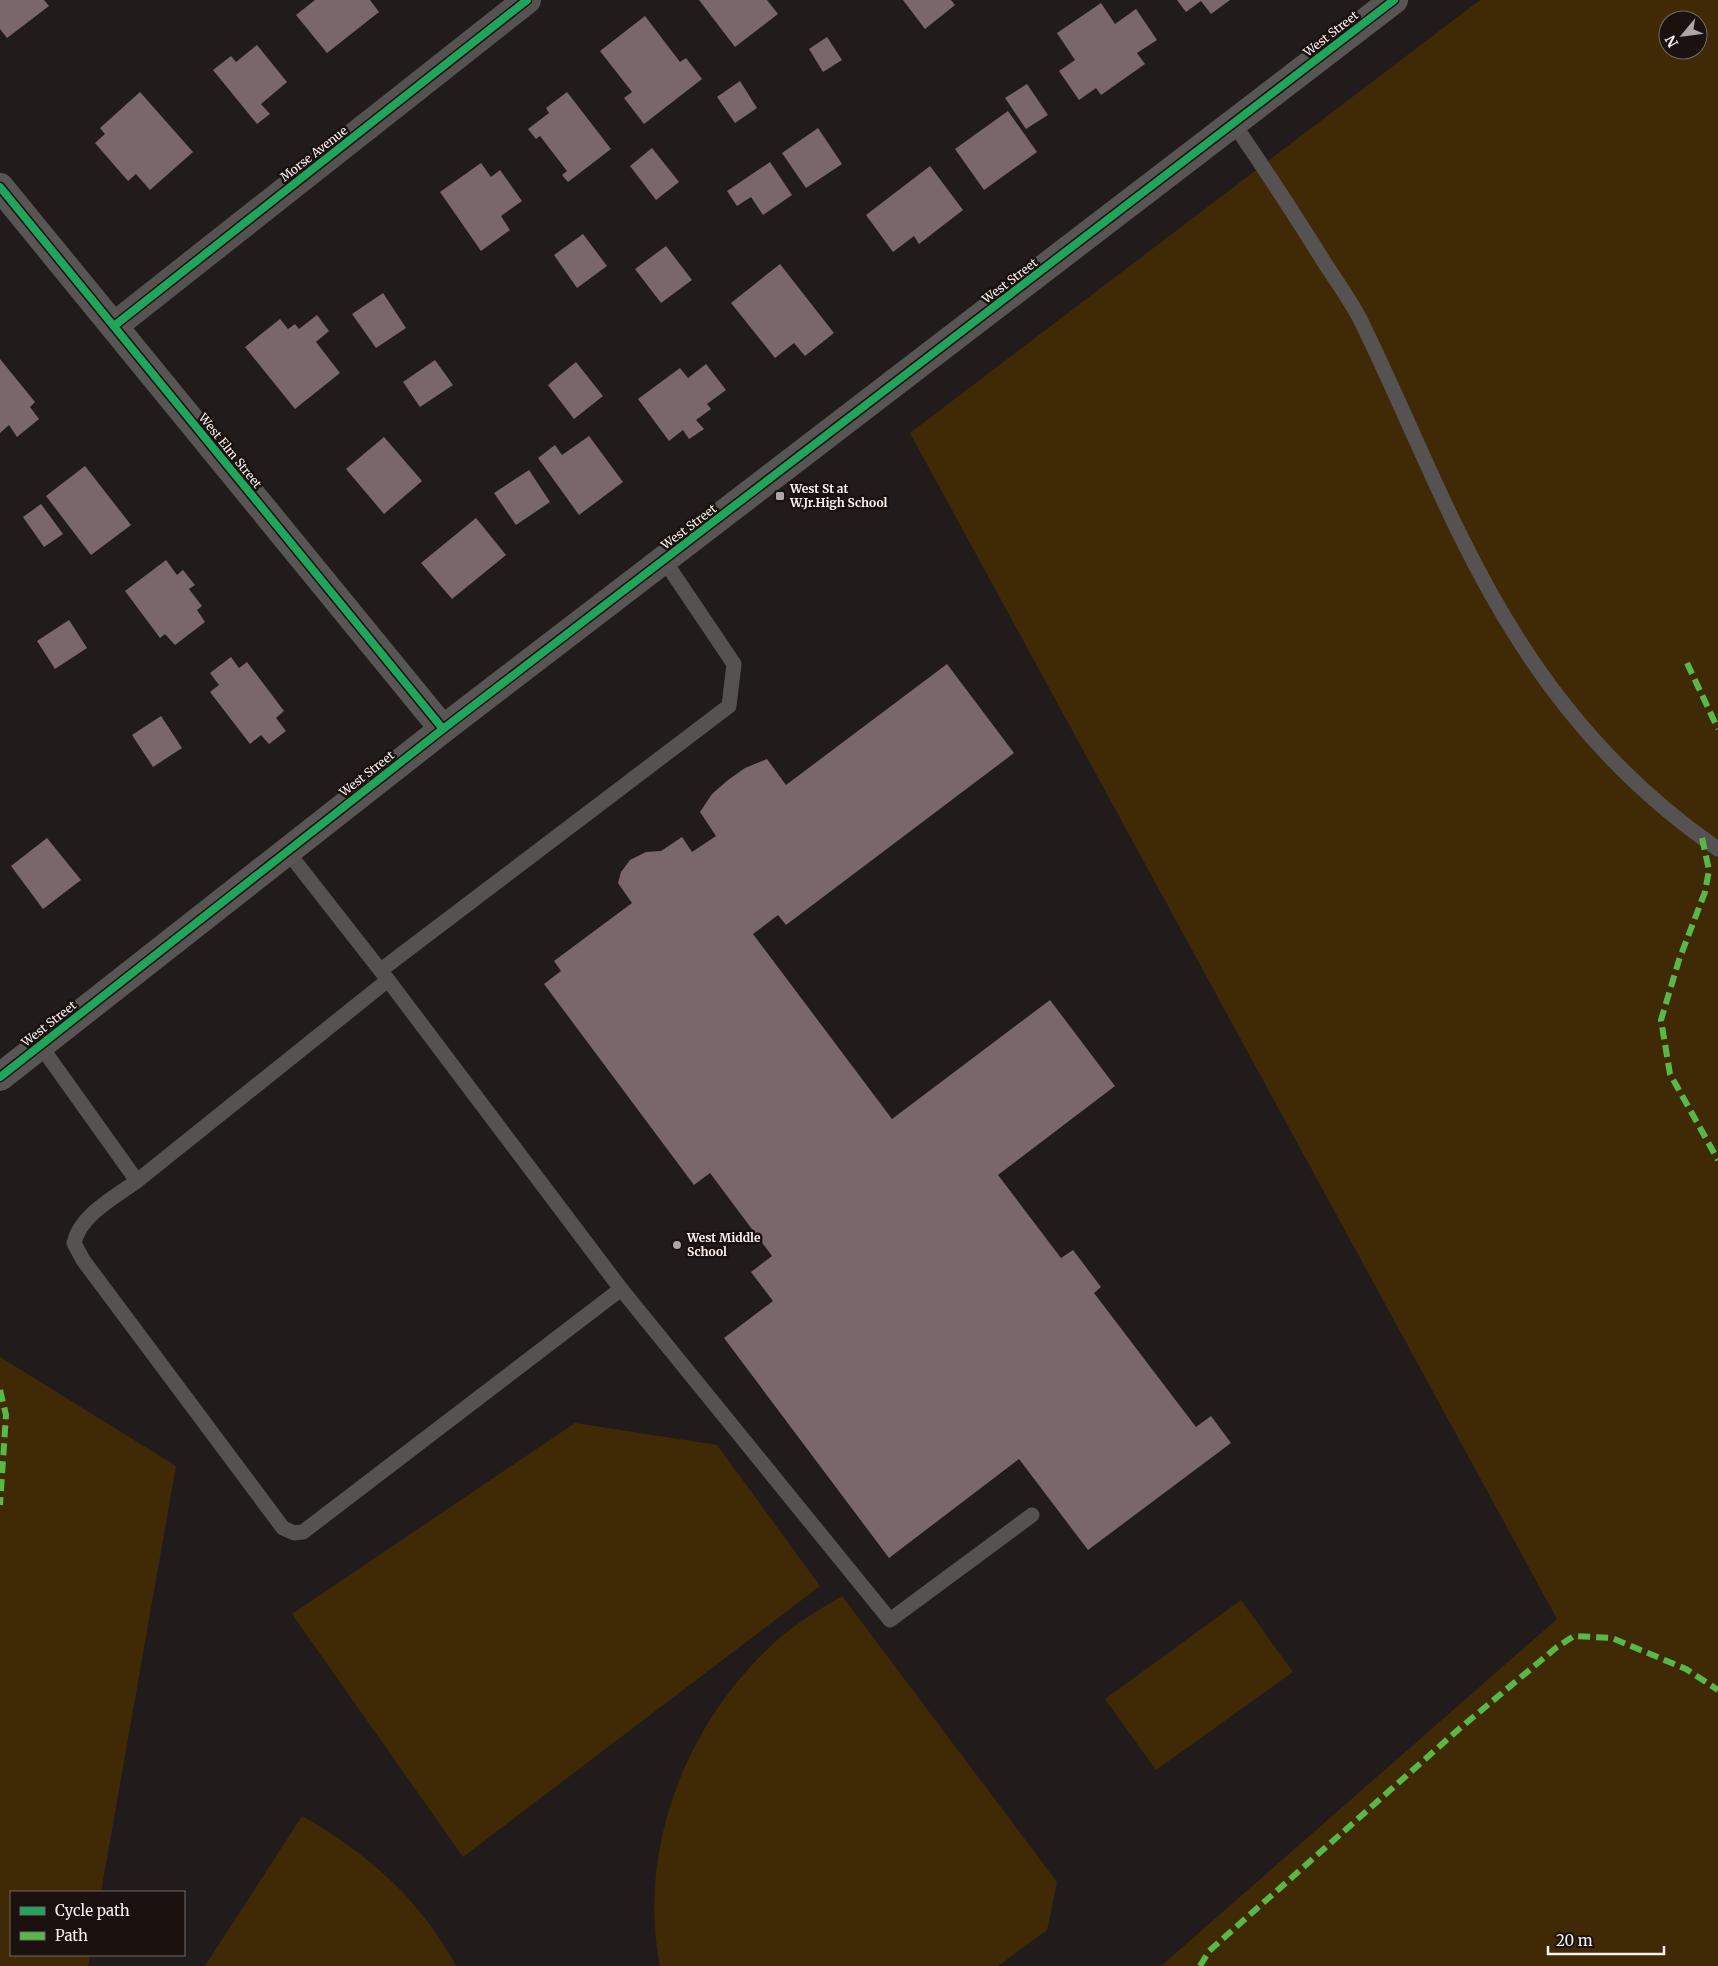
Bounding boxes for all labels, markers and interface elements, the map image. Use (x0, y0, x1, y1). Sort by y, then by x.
street label: West Street (1299, 7, 1361, 60)
north arrow (1658, 10, 1708, 60)
text: N (1661, 32, 1682, 51)
street label: Morse Avenue (277, 123, 350, 184)
street label: West Street (978, 255, 1041, 307)
street label: West Elm Street (195, 410, 265, 491)
place label: West St at W.Jr.High School (789, 481, 888, 510)
marker: West St at W.Jr.High School (774, 490, 786, 502)
street label: West Street (657, 501, 720, 553)
street label: West Street (335, 747, 397, 800)
street label: West Street (17, 997, 79, 1050)
place label: West Middle School (686, 1230, 761, 1259)
marker: West Middle School (671, 1239, 683, 1251)
legend (10, 1891, 185, 1956)
text: Cycle path (55, 1901, 130, 1920)
scale bar (1548, 1924, 1664, 1956)
text: Path (55, 1926, 88, 1945)
text: 20 m (1556, 1931, 1593, 1950)

